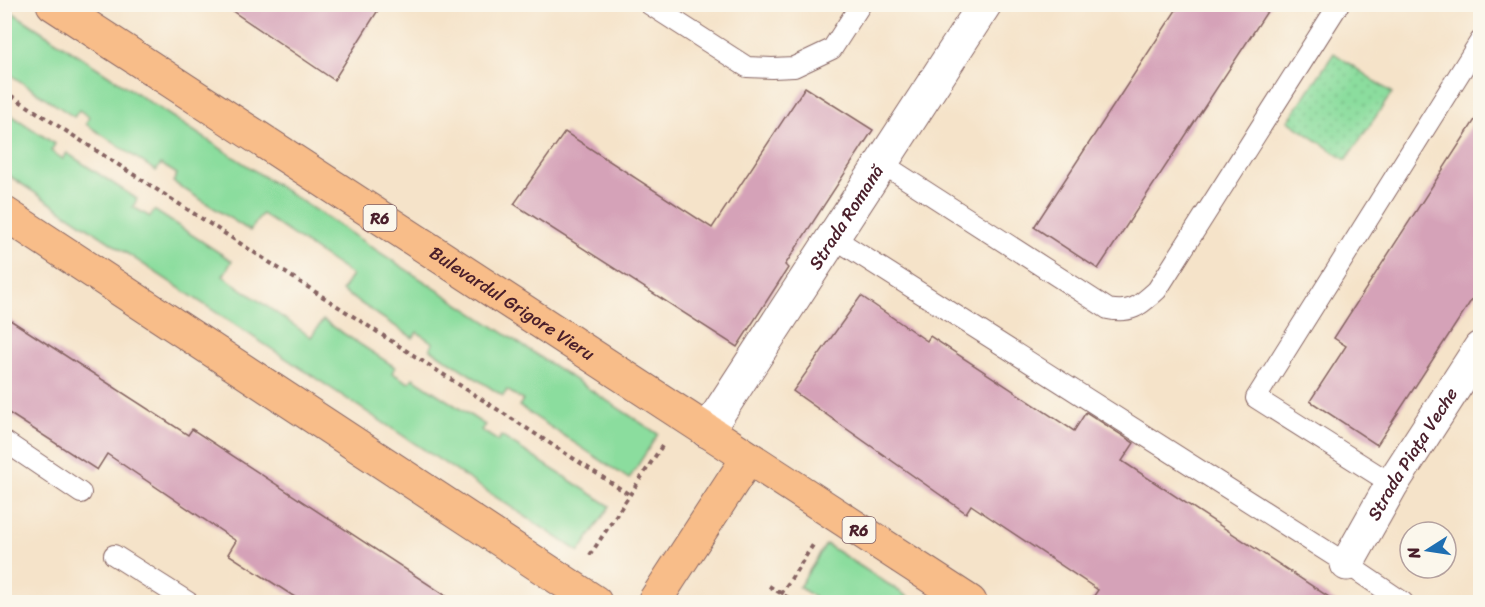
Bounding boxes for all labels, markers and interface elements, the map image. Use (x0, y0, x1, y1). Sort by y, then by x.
street label: Strada Romană (800, 157, 893, 276)
road number: R6 (364, 205, 397, 231)
street label: Bulevardul Grigore Vieru (423, 237, 602, 370)
street label: Strada Piața Veche (1358, 381, 1467, 527)
road number: R6 (842, 517, 876, 543)
north arrow (1398, 520, 1458, 580)
text: N (1398, 544, 1429, 562)

